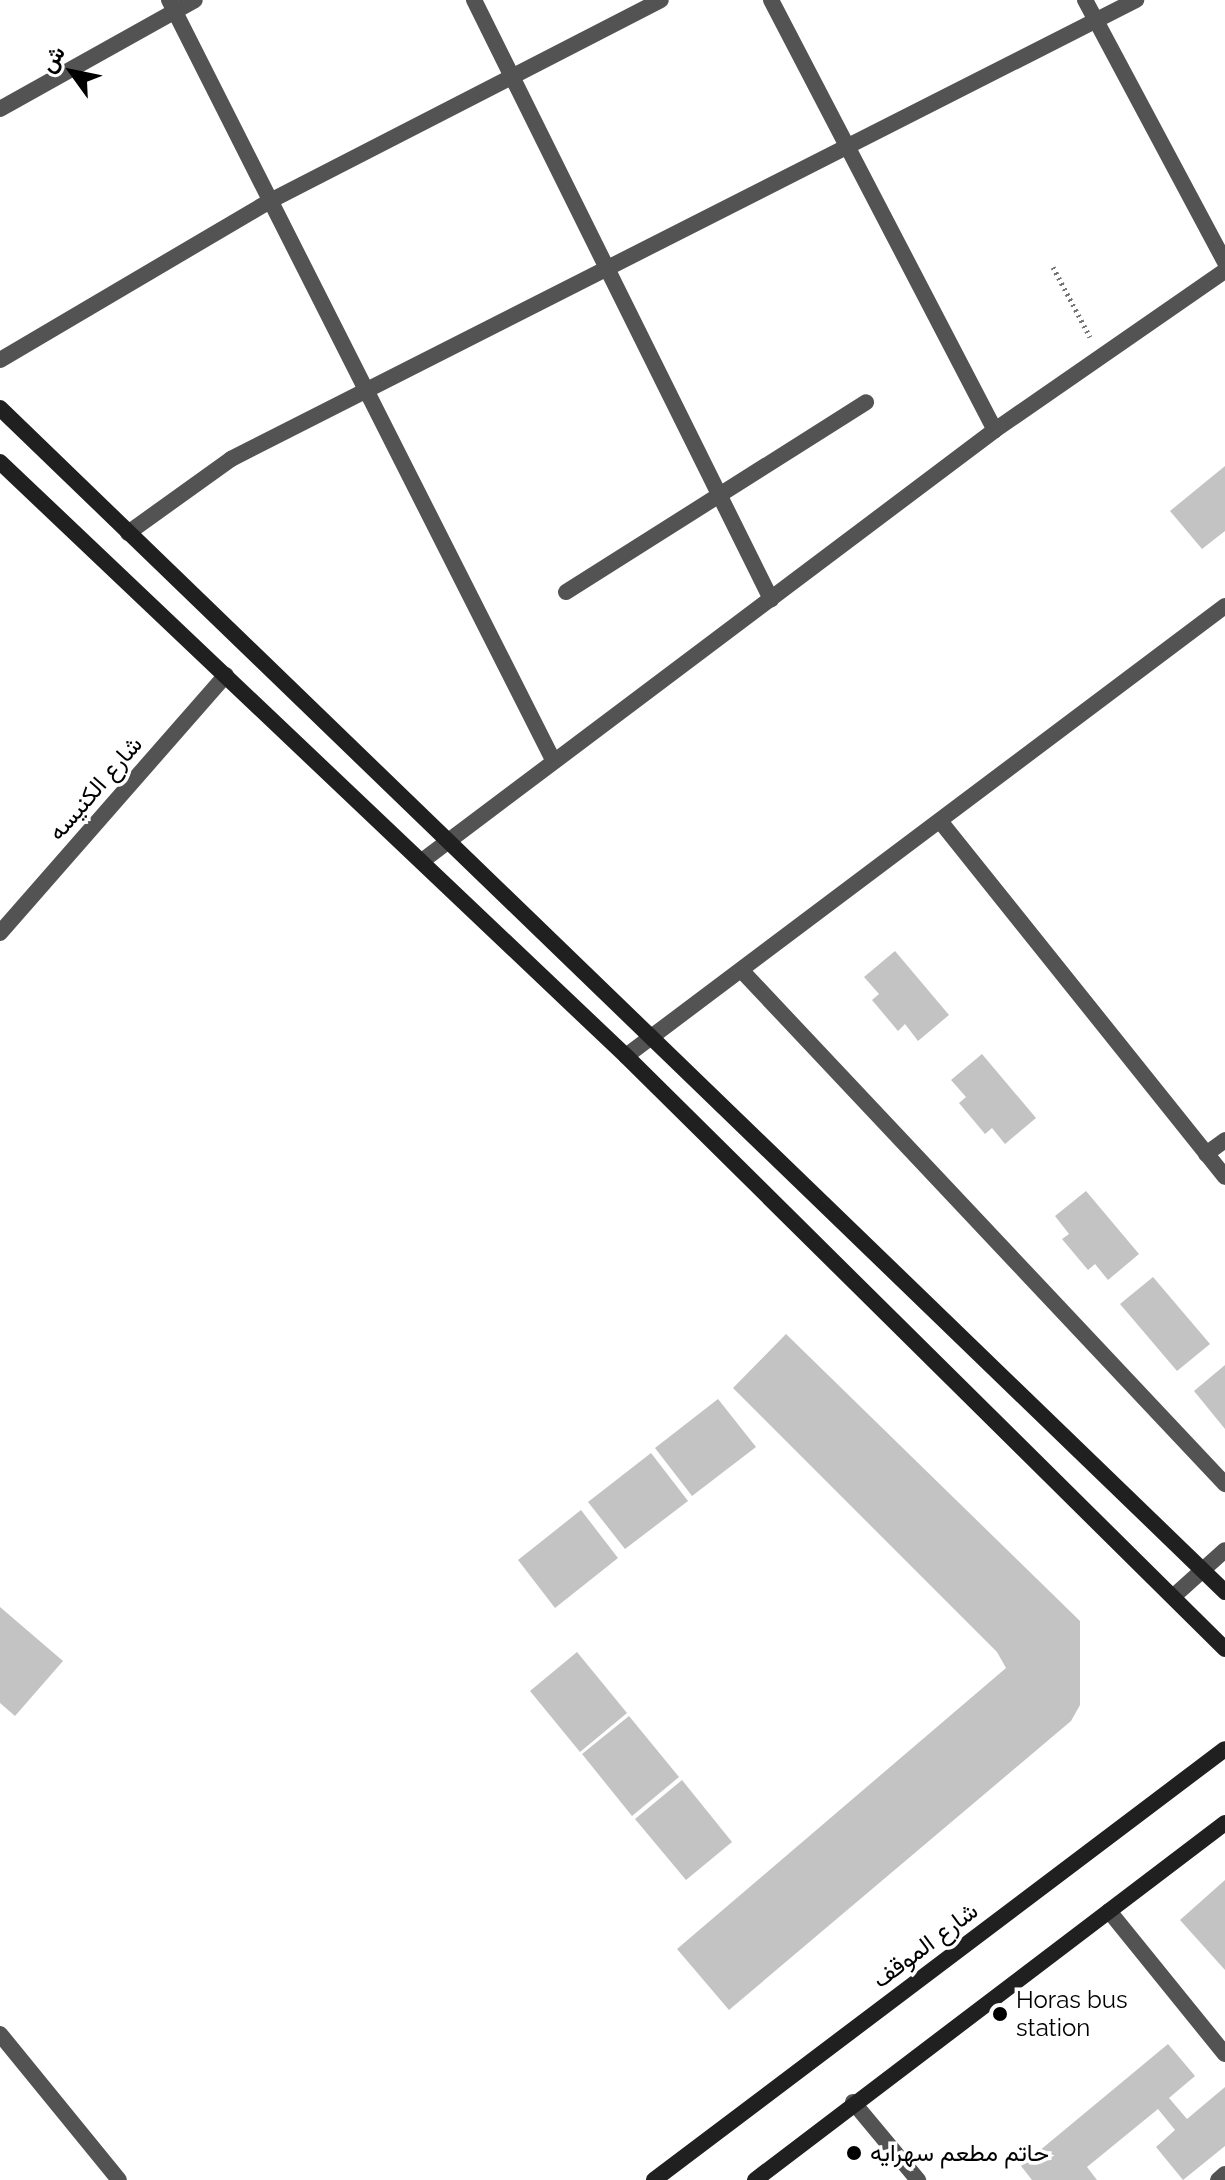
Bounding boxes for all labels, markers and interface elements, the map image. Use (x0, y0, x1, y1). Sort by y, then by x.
north arrow (32, 32, 112, 112)
text: ش (34, 41, 70, 77)
street label: شارع الكنيسه (42, 730, 148, 846)
street label: شارع الموقف (867, 1896, 983, 1994)
place label: Horas bus station (1016, 1986, 1128, 2042)
marker: Horas bus station (991, 2005, 1009, 2023)
place label: حاتم مطعم سهرايه (870, 2139, 1049, 2167)
marker: حاتم مطعم سهرايه (845, 2144, 863, 2162)

